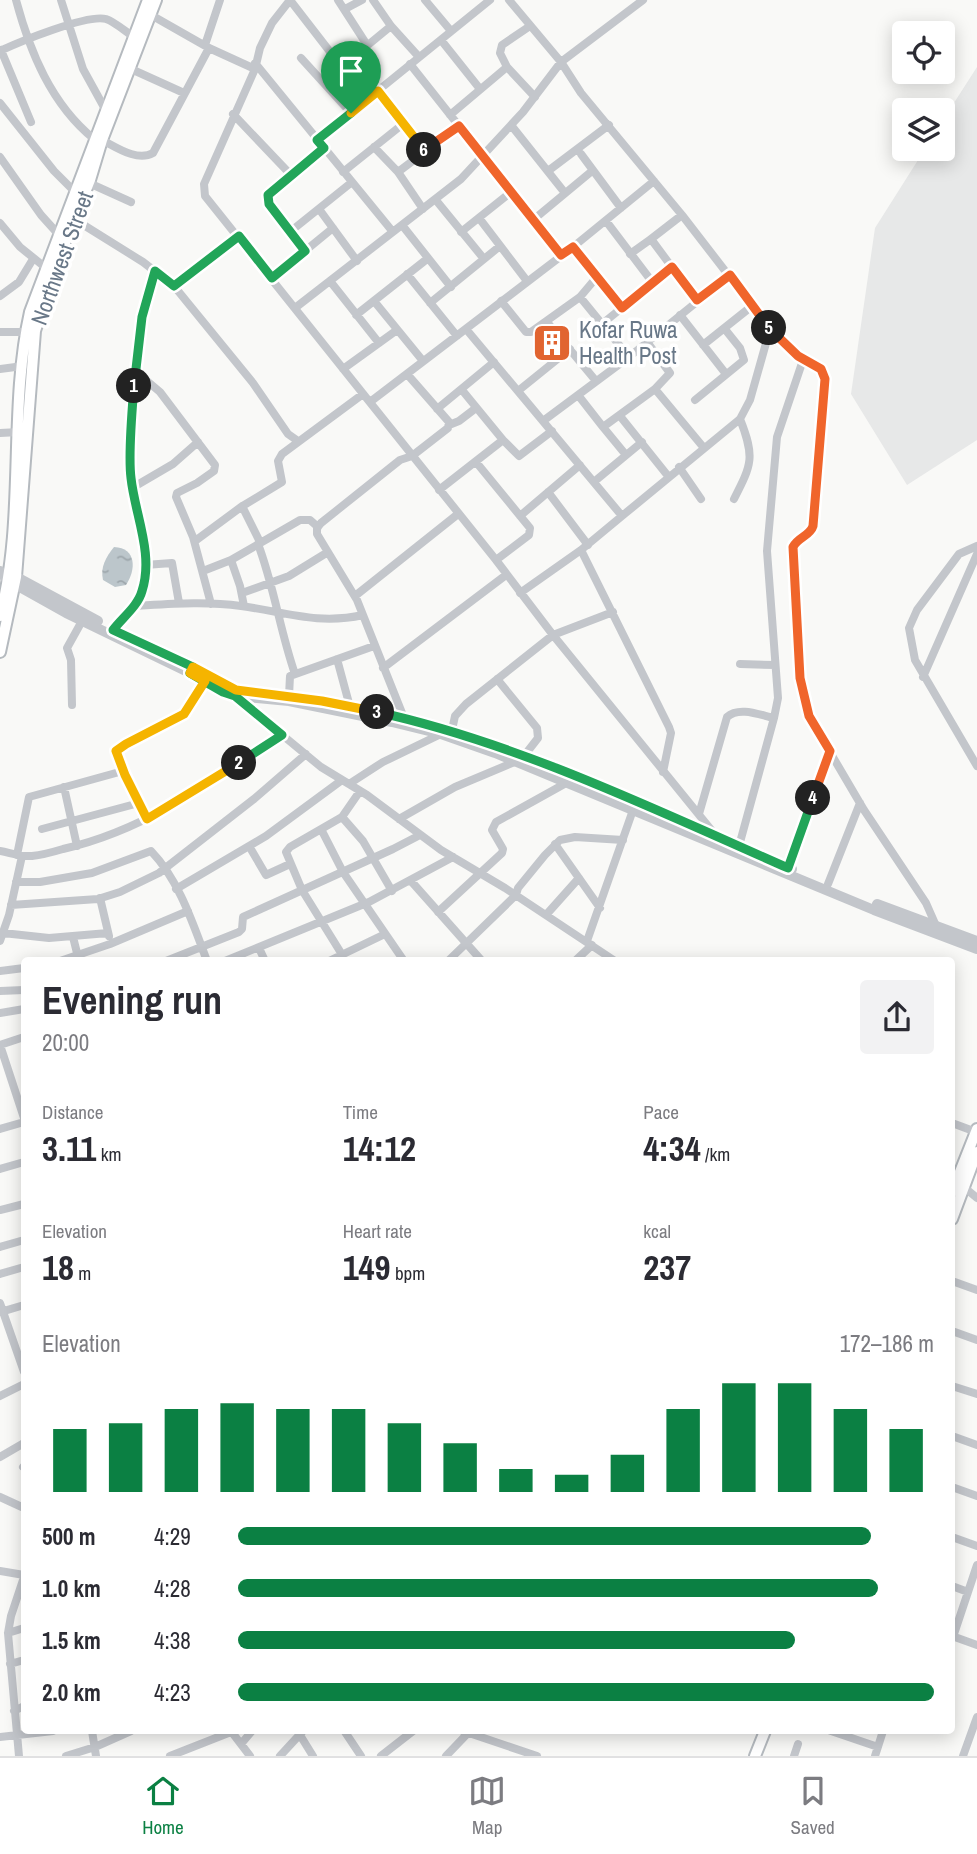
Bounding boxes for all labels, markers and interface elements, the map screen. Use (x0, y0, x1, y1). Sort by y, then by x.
map controls (892, 21, 955, 161)
button: locate (892, 21, 955, 84)
pin (321, 41, 381, 113)
icon: arrive (332, 52, 370, 90)
button: layers (892, 98, 955, 161)
pin: 6 (406, 132, 442, 168)
text: 6 (419, 136, 428, 162)
street label: Northwest Street (23, 187, 100, 329)
pin: 5 (752, 310, 786, 346)
place label: Kofar Ruwa Health Post (579, 314, 678, 371)
text: 5 (764, 314, 773, 340)
building icon: Kofar Ruwa Health Post (531, 322, 573, 364)
pin: 1 (116, 368, 152, 404)
text: 1 (129, 372, 138, 398)
pin: 3 (360, 694, 394, 730)
text: 3 (372, 698, 381, 724)
pin: 2 (222, 746, 256, 780)
text: 2 (234, 749, 243, 775)
pin: 4 (796, 780, 830, 816)
text: 4 (808, 784, 817, 810)
text: Evening run (42, 975, 222, 1026)
button: share (860, 980, 934, 1054)
text: 20:00 (42, 1027, 89, 1058)
text: Distance (42, 1099, 103, 1125)
text: Time (343, 1099, 378, 1125)
text: Pace (643, 1099, 679, 1125)
text: 3.11 (42, 1125, 96, 1172)
text: 14:12 (343, 1125, 416, 1172)
text: 4:34 (643, 1125, 701, 1172)
text: km (96, 1141, 121, 1167)
text: /km (701, 1141, 730, 1167)
text: Elevation (42, 1218, 107, 1244)
text: Heart rate (343, 1218, 412, 1244)
text: kcal (643, 1218, 671, 1244)
text: 18 (42, 1244, 74, 1291)
text: 149 (343, 1244, 391, 1291)
text: 237 (643, 1244, 691, 1291)
text: m (74, 1260, 91, 1286)
text: bpm (391, 1260, 425, 1286)
text: Elevation (42, 1328, 121, 1359)
text: 172–186 m (840, 1328, 934, 1359)
text: 500 m (42, 1521, 95, 1552)
text: 4:29 (154, 1521, 191, 1552)
text: 1.0 km (42, 1573, 101, 1604)
text: 4:28 (154, 1573, 191, 1604)
text: 1.5 km (42, 1625, 101, 1656)
text: 4:38 (154, 1625, 191, 1656)
text: 2.0 km (42, 1677, 101, 1708)
text: 4:23 (154, 1677, 191, 1708)
tab: Home (142, 1772, 184, 1840)
tab: Map (468, 1772, 506, 1840)
tab: Saved (791, 1772, 835, 1840)

